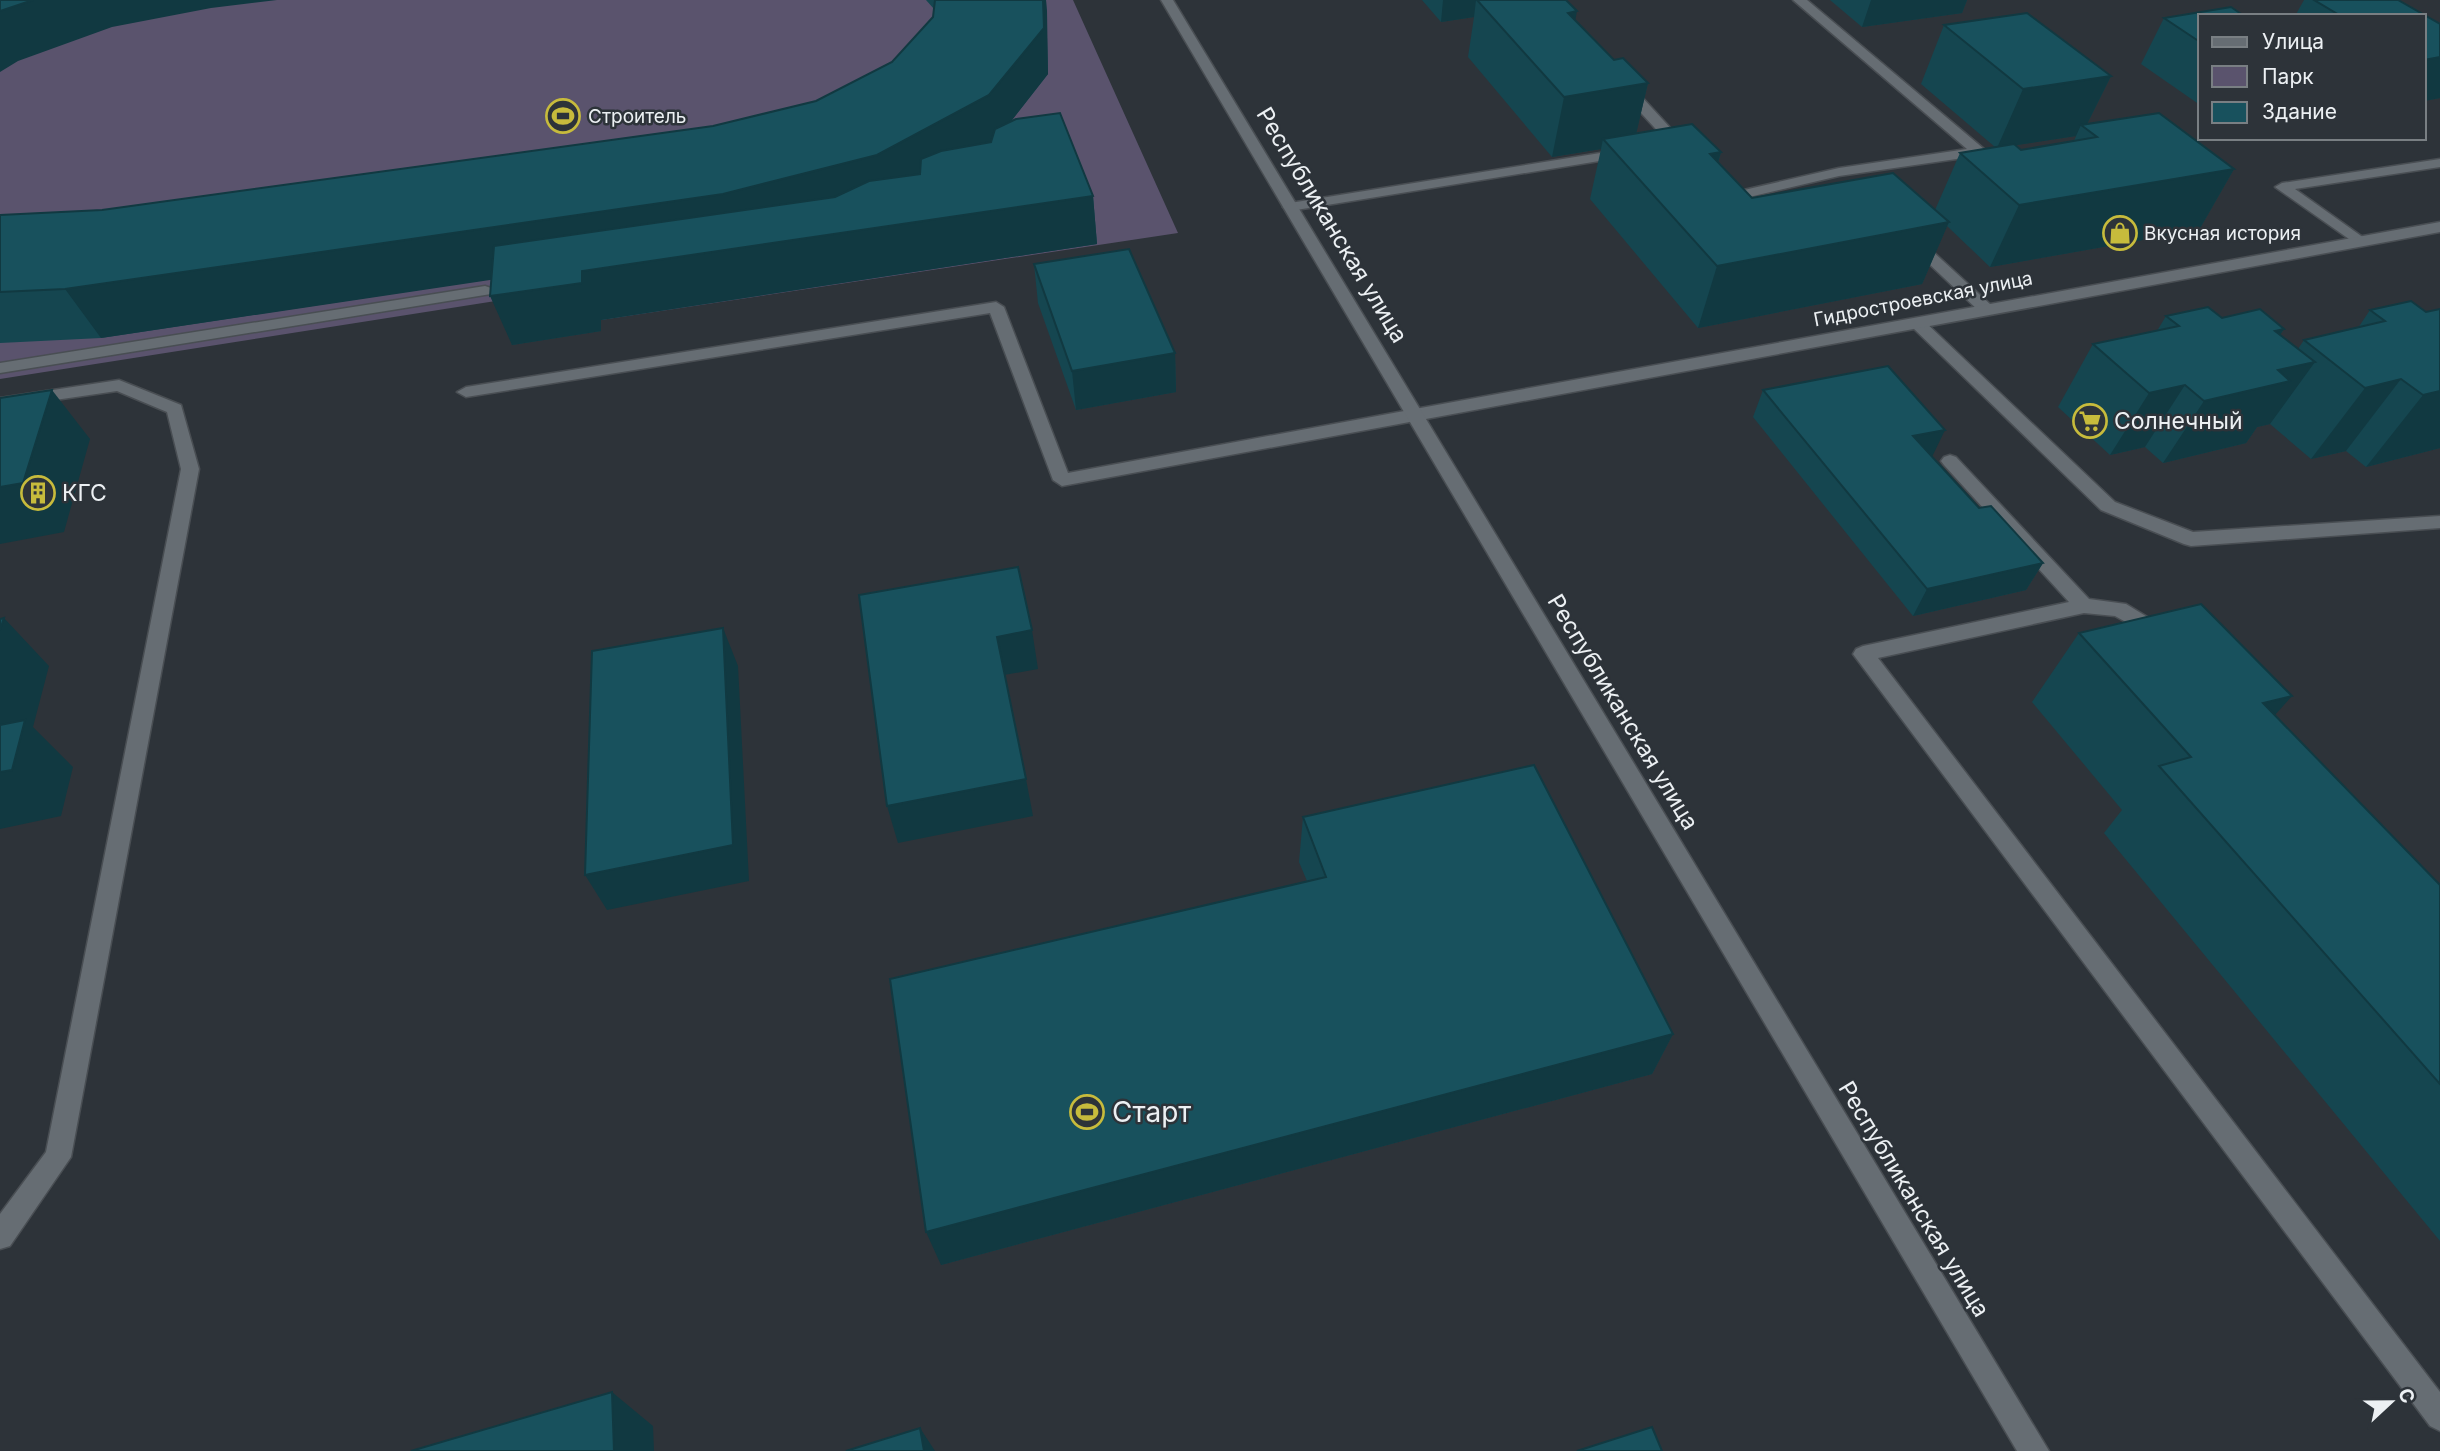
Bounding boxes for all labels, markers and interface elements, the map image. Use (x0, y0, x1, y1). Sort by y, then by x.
legend (2198, 14, 2426, 140)
text: Улица (2262, 29, 2324, 54)
text: Парк (2262, 64, 2314, 89)
sports icon: Строитель (544, 97, 582, 135)
text: Здание (2262, 99, 2337, 124)
street label: Республиканская улица (1251, 102, 1413, 348)
place label: Строитель (588, 105, 686, 128)
shop icon: Вкусная история (2101, 214, 2139, 252)
place label: Вкусная история (2144, 222, 2301, 245)
street label: Гидростроевская улица (1812, 266, 2034, 332)
supermarket icon: Солнечный (2071, 402, 2109, 440)
place label: Солнечный (2114, 407, 2242, 435)
building icon: КГС (19, 474, 57, 512)
place label: КГС (62, 479, 107, 507)
street label: Республиканская улица (1542, 589, 1704, 835)
street label: Республиканская улица (1833, 1076, 1995, 1322)
sports icon: Старт (1068, 1093, 1106, 1131)
place label: Старт (1112, 1095, 1191, 1129)
north arrow (2356, 1367, 2426, 1437)
text: С (2393, 1385, 2420, 1407)

